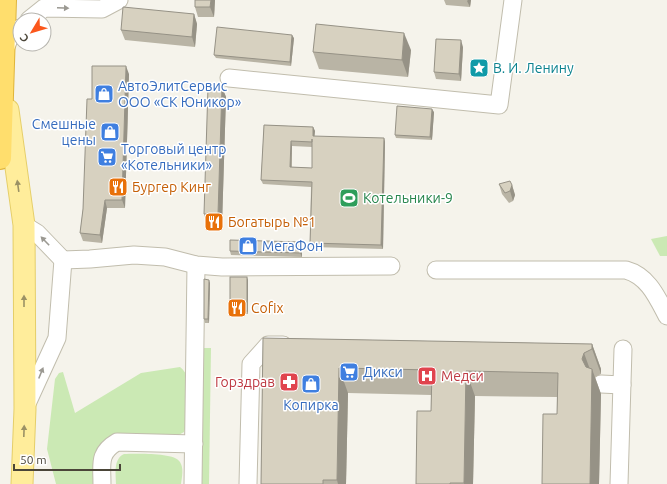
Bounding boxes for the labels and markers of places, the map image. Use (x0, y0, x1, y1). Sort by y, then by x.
place icon: В. И. Ленину (468, 57, 490, 79)
place label: В. И. Ленину (493, 60, 574, 76)
place label: АвтоЭлитСервис ООО «СК Юникор» (118, 78, 242, 110)
shop icon: АвтоЭлитСервис ООО «СК Юникор» (93, 83, 115, 105)
place label: Смешные цены (32, 116, 96, 148)
shop icon: Смешные цены (99, 121, 121, 143)
place label: Торговый центр «Котельники» (121, 141, 226, 173)
supermarket icon: Торговый центр «Котельники» (96, 146, 118, 168)
restaurant icon: Бургер Кинг (107, 176, 129, 198)
place label: Бургер Кинг (132, 179, 211, 195)
sports icon: Котельники-9 (338, 187, 360, 209)
place label: Котельники-9 (363, 190, 453, 206)
restaurant icon: Богатырь №1 (203, 211, 225, 233)
place label: Богатырь №1 (228, 214, 316, 230)
shop icon: МегаФон (237, 235, 259, 257)
place label: МегаФон (262, 238, 323, 254)
restaurant icon: Cofix (226, 297, 248, 319)
place label: Cofix (251, 300, 284, 316)
supermarket icon: Дикси (338, 361, 360, 383)
place label: Дикси (363, 364, 403, 380)
hospital icon: Медси (416, 365, 438, 387)
place label: Медси (441, 368, 484, 384)
pharmacy icon: Горздрав (278, 371, 300, 393)
shop icon: Копирка (300, 373, 322, 395)
place label: Горздрав (215, 374, 275, 390)
place label: Копирка (283, 397, 339, 413)

